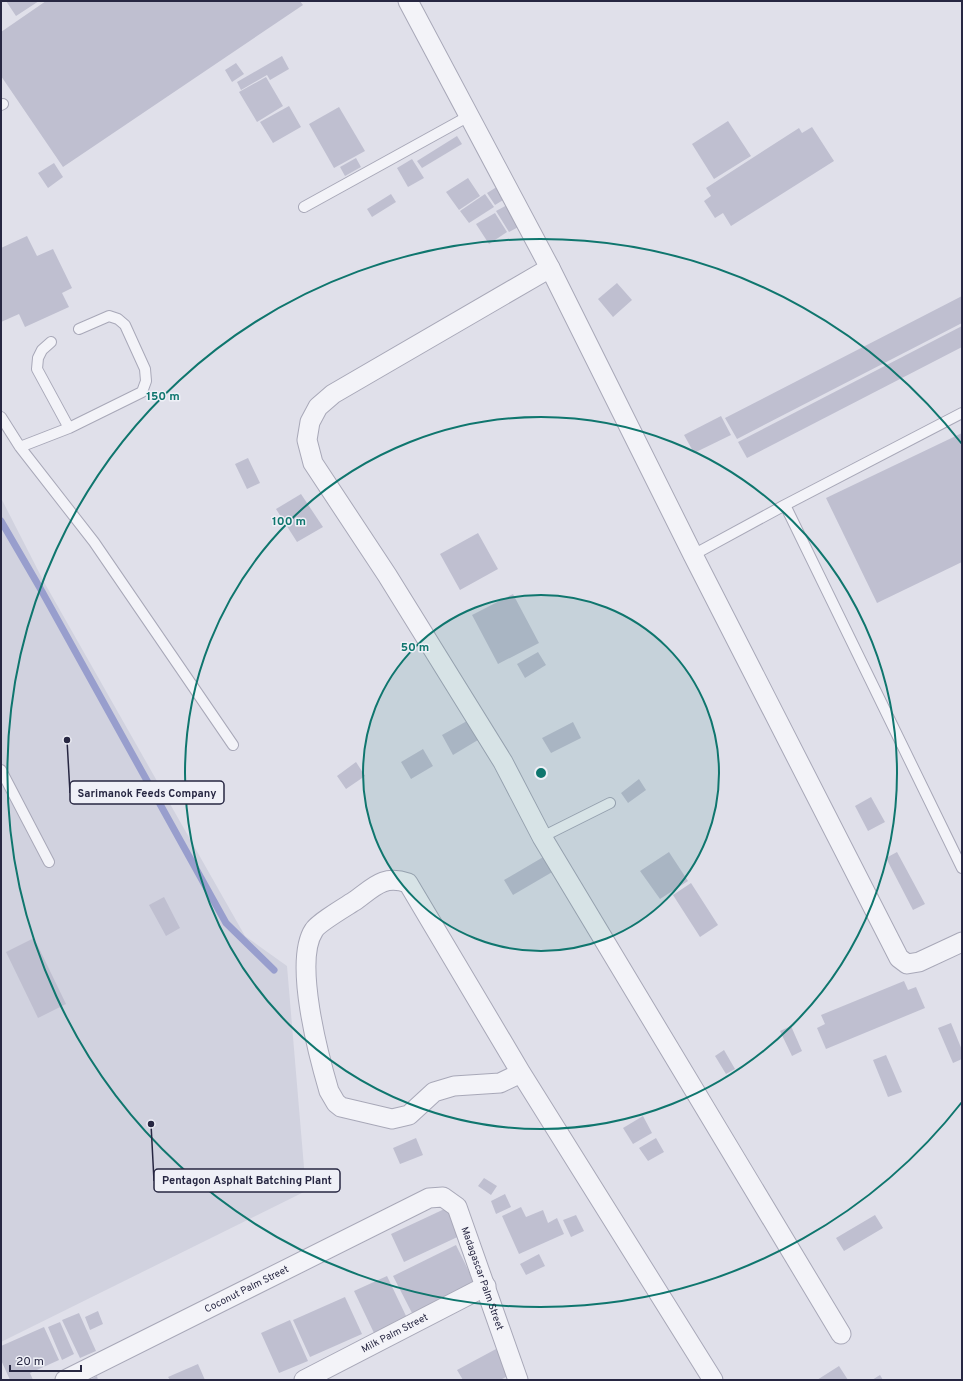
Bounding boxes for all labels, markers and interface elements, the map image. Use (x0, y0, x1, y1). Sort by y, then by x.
text: 150 m (146, 389, 180, 405)
text: 100 m (272, 514, 306, 530)
text: 50 m (401, 640, 429, 656)
centre of rings (534, 766, 548, 780)
callout: Sarimanok Feeds Company (70, 781, 224, 804)
text: Sarimanok Feeds Company (78, 787, 216, 801)
callout: Pentagon Asphalt Batching Plant (154, 1169, 340, 1192)
text: Pentagon Asphalt Batching Plant (162, 1174, 332, 1188)
street label: Madagascar Palm Street (458, 1225, 506, 1332)
street label: Coconut Palm Street (202, 1263, 291, 1316)
street label: Milk Palm Street (359, 1311, 430, 1356)
scale bar (10, 1347, 81, 1373)
text: 20 m (16, 1354, 44, 1370)

